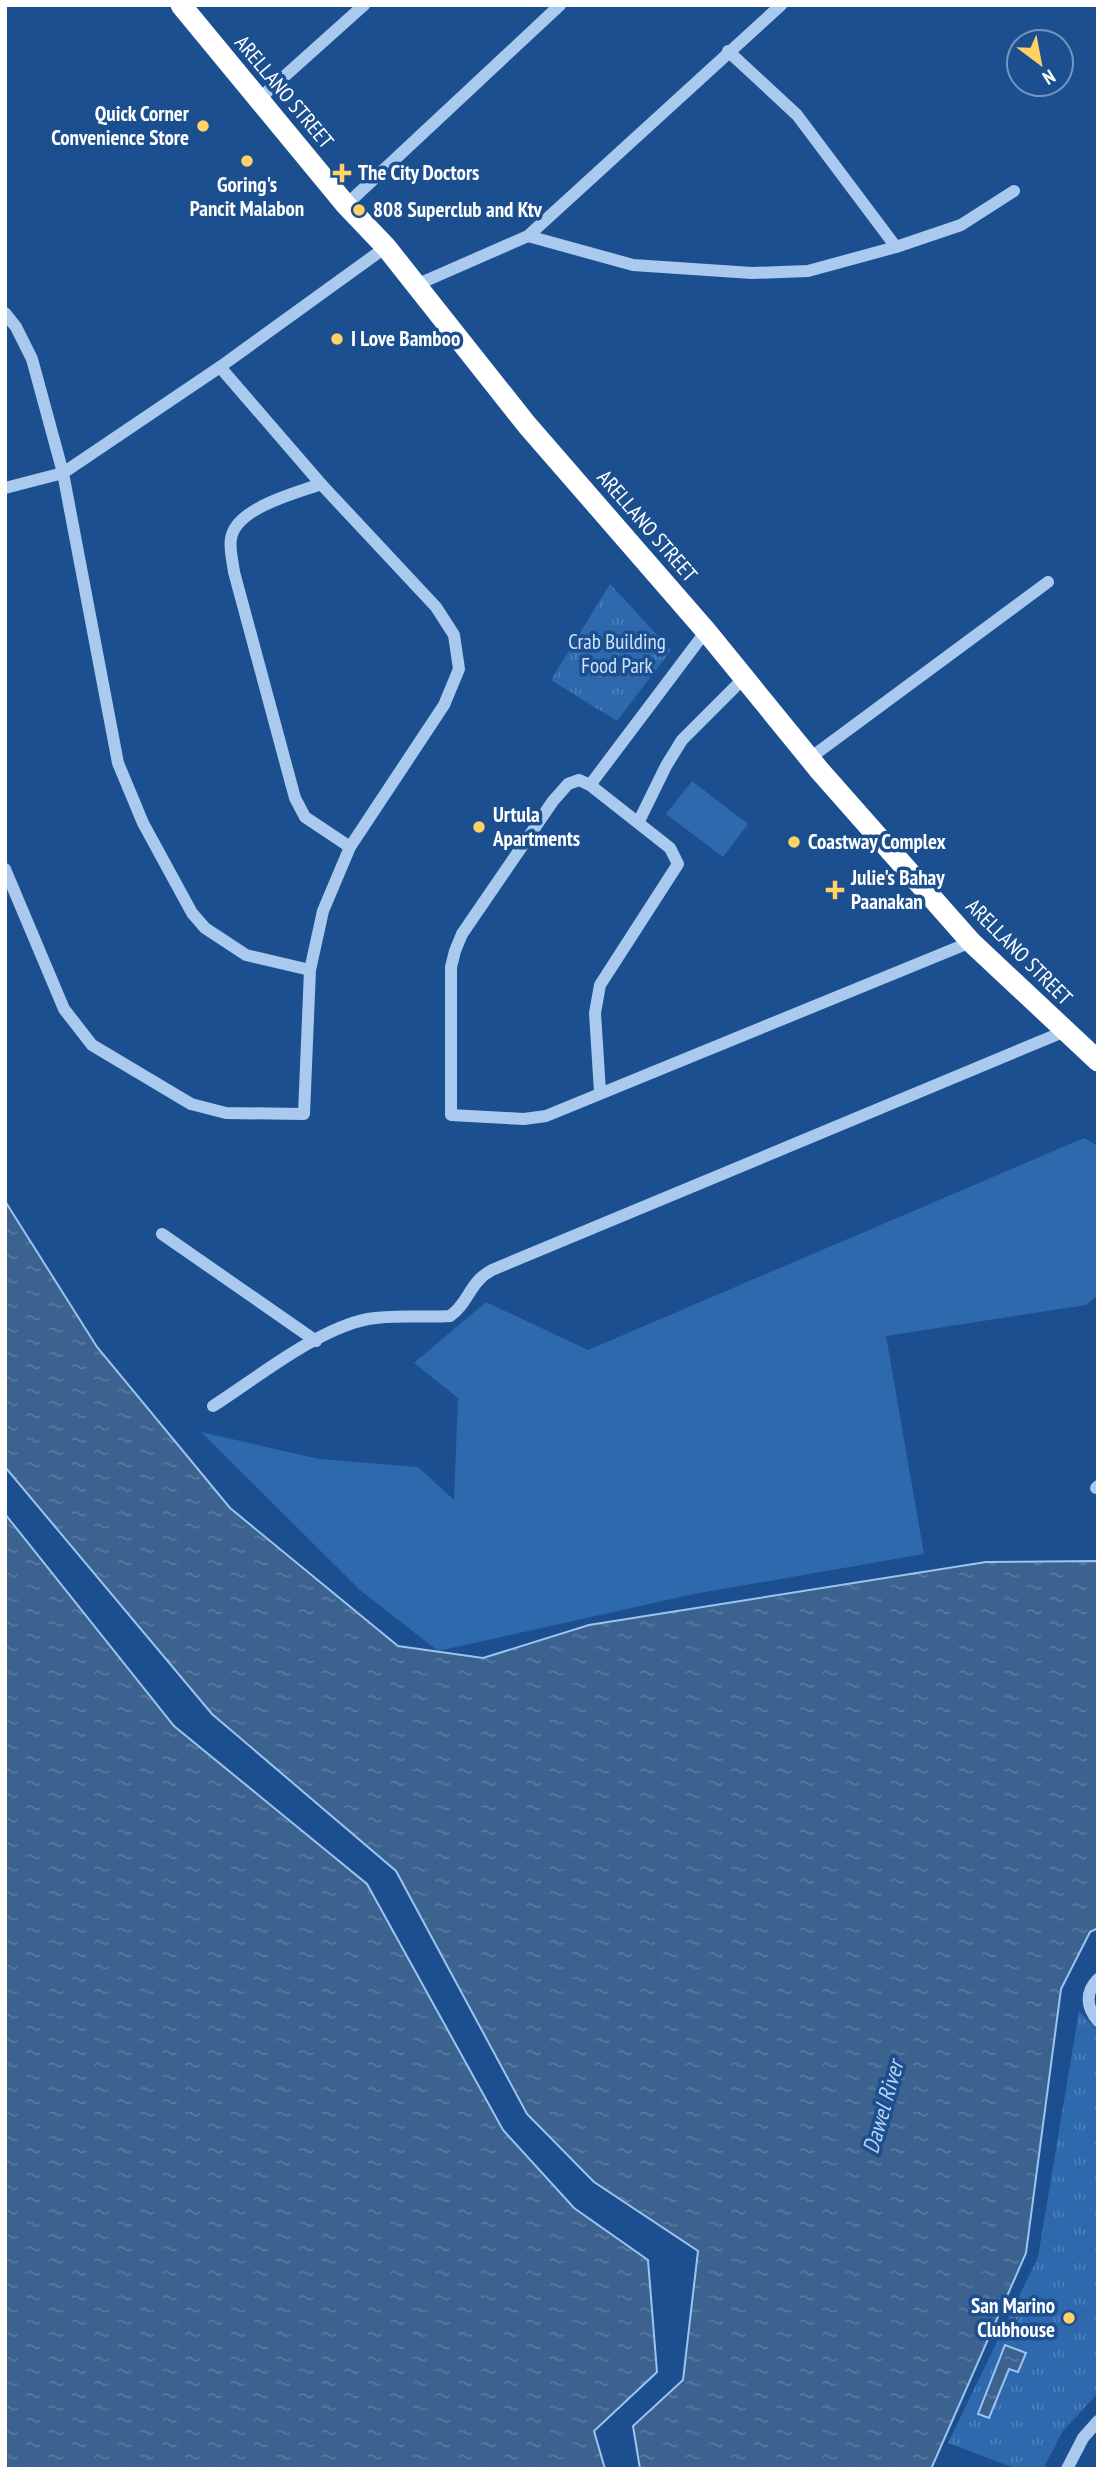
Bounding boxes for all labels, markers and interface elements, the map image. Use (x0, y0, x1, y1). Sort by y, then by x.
north arrow (1005, 28, 1075, 98)
street label: ARELLANO STREET (229, 30, 340, 154)
text: N (1038, 65, 1060, 90)
place label: Quick Corner Convenience Store (51, 100, 190, 151)
marker: Quick Corner Convenience Store (195, 118, 211, 134)
marker: Goring's Pancit Malabon (239, 153, 255, 169)
place label: The City Doctors (358, 159, 479, 186)
marker: The City Doctors (332, 163, 352, 183)
place label: Goring's Pancit Malabon (190, 171, 304, 222)
place label: 808 Superclub and Ktv (373, 196, 542, 223)
marker: 808 Superclub and Ktv (351, 202, 367, 218)
place label: I Love Bamboo (351, 325, 460, 352)
marker: I Love Bamboo (329, 331, 345, 347)
street label: ARELLANO STREET (591, 464, 704, 588)
park label: Crab Building Food Park (568, 628, 666, 679)
place label: Urtula Apartments (492, 801, 580, 852)
marker: Urtula Apartments (471, 819, 487, 835)
place label: Coastway Complex (808, 828, 947, 855)
marker: Coastway Complex (786, 834, 802, 850)
place label: Julie's Bahay Paanakan (850, 864, 945, 915)
marker: Julie's Bahay Paanakan (825, 880, 845, 900)
street label: ARELLANO STREET (960, 893, 1079, 1011)
water label: Dawel River (855, 2054, 911, 2157)
place label: San Marino Clubhouse (971, 2292, 1055, 2343)
marker: San Marino Clubhouse (1061, 2310, 1077, 2326)

